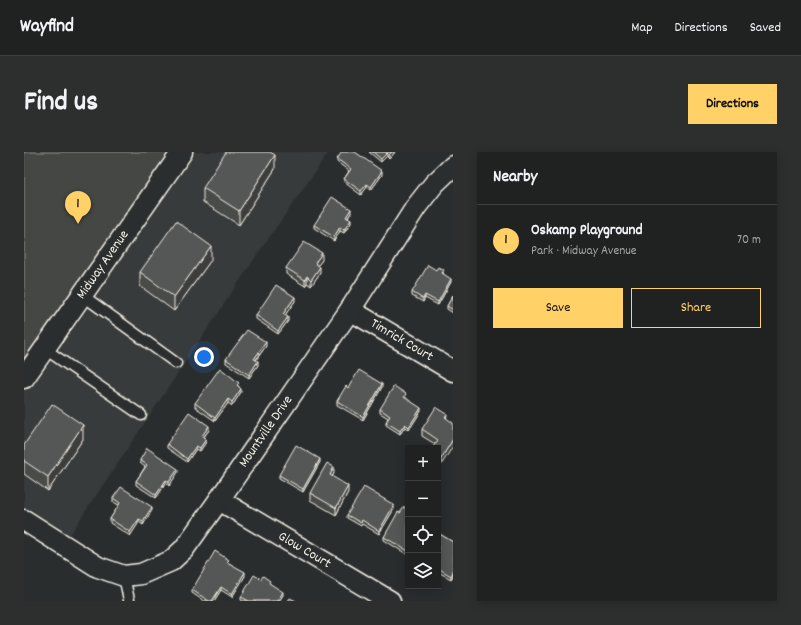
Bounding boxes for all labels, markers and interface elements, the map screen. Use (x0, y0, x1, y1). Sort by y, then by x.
text: Wayfind (20, 14, 74, 41)
text: Map (631, 18, 653, 38)
text: Directions (675, 18, 728, 38)
text: Saved (750, 18, 781, 38)
text: Find us (24, 84, 98, 124)
button: Directions (688, 84, 777, 124)
text: Nearby (493, 166, 537, 190)
pin: 1 (65, 191, 91, 224)
text: Oskamp Playground (531, 220, 643, 242)
street label: Midway Avenue (72, 226, 134, 304)
text: 1 (505, 231, 507, 250)
text: 70 m (737, 231, 761, 250)
text: Park · Midway Avenue (531, 242, 636, 261)
button: Save (493, 288, 623, 328)
button: Share (631, 288, 761, 328)
street label: Timrick Court (367, 314, 437, 367)
your location (194, 347, 214, 367)
street label: Mountville Drive (234, 391, 298, 472)
map controls (405, 445, 441, 589)
button: + (405, 445, 441, 481)
button: − (405, 481, 441, 517)
button: locate (405, 517, 441, 553)
street label: Glow Court (274, 527, 335, 574)
button: layers (405, 553, 441, 589)

